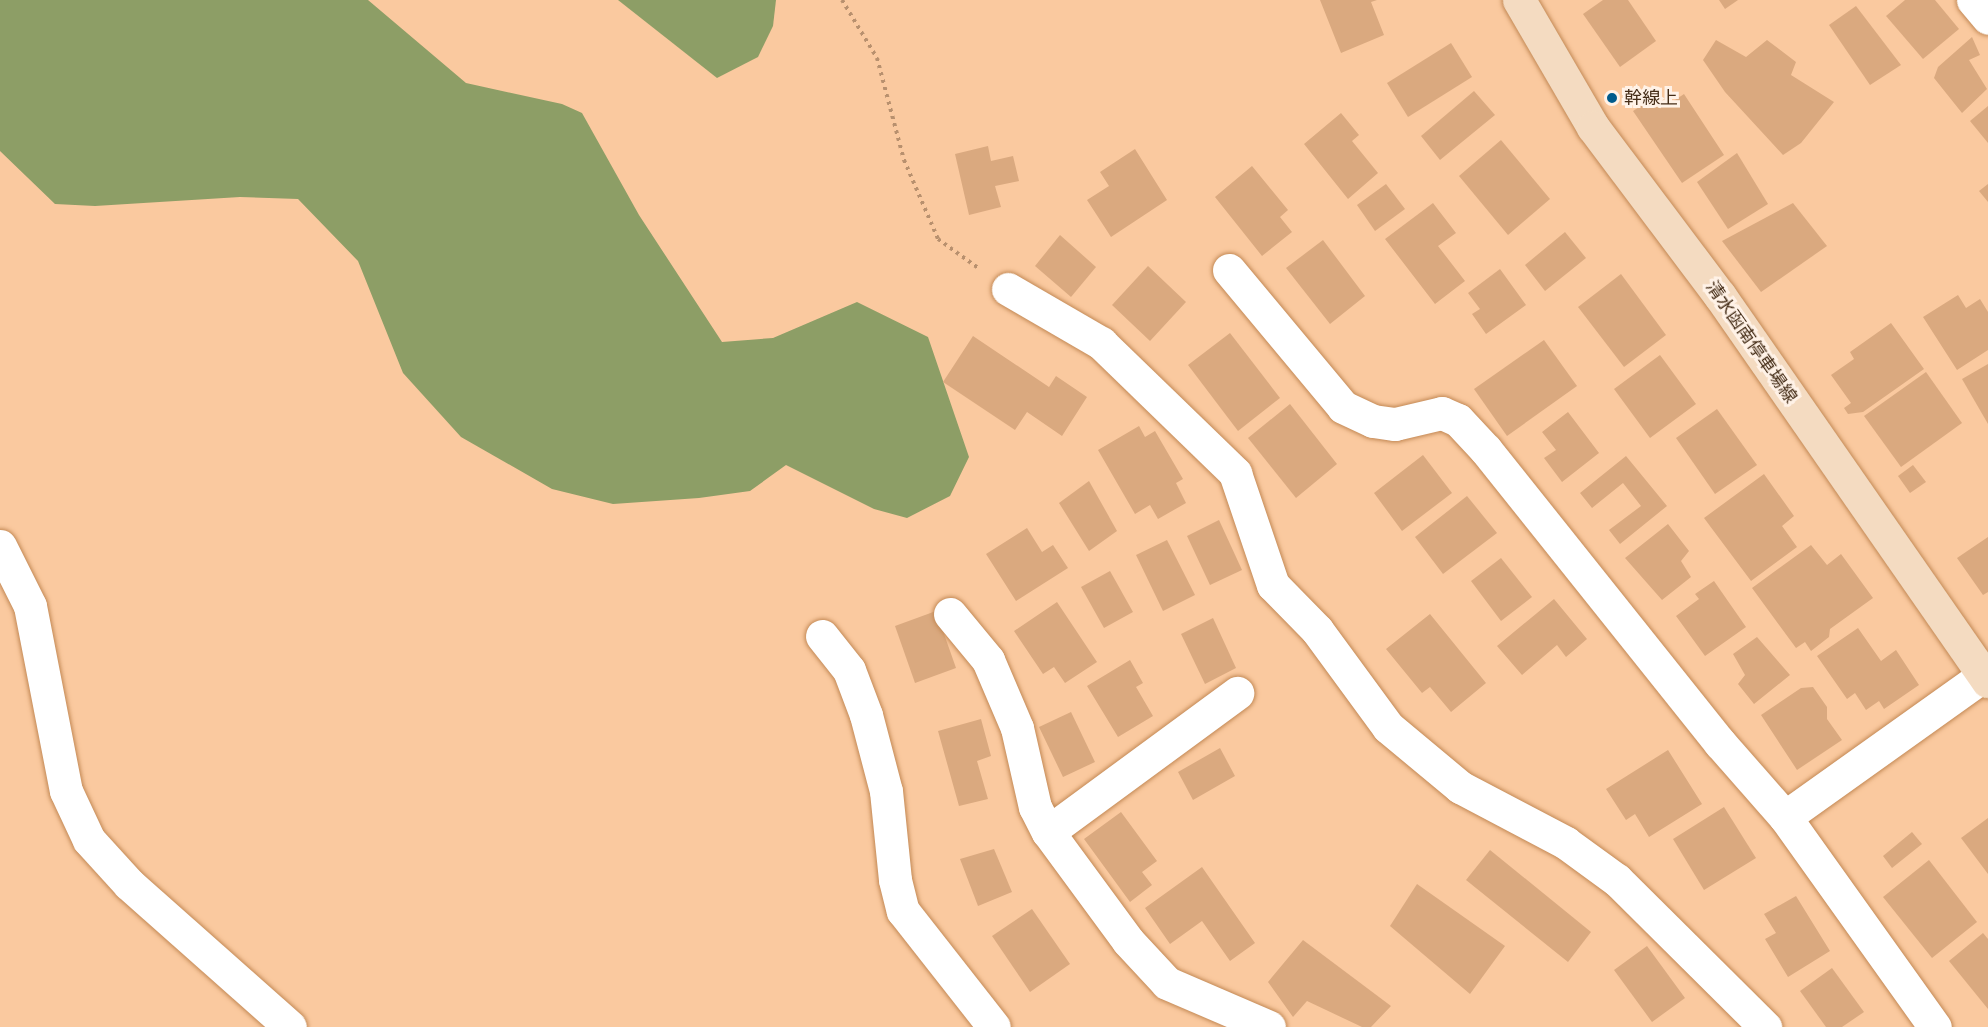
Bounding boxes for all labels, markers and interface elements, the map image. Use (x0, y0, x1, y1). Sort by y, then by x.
place label: 幹線上 (1624, 87, 1678, 109)
marker: 幹線上 (1605, 91, 1619, 105)
street label: 清水函南停車場線 (1701, 277, 1801, 407)

